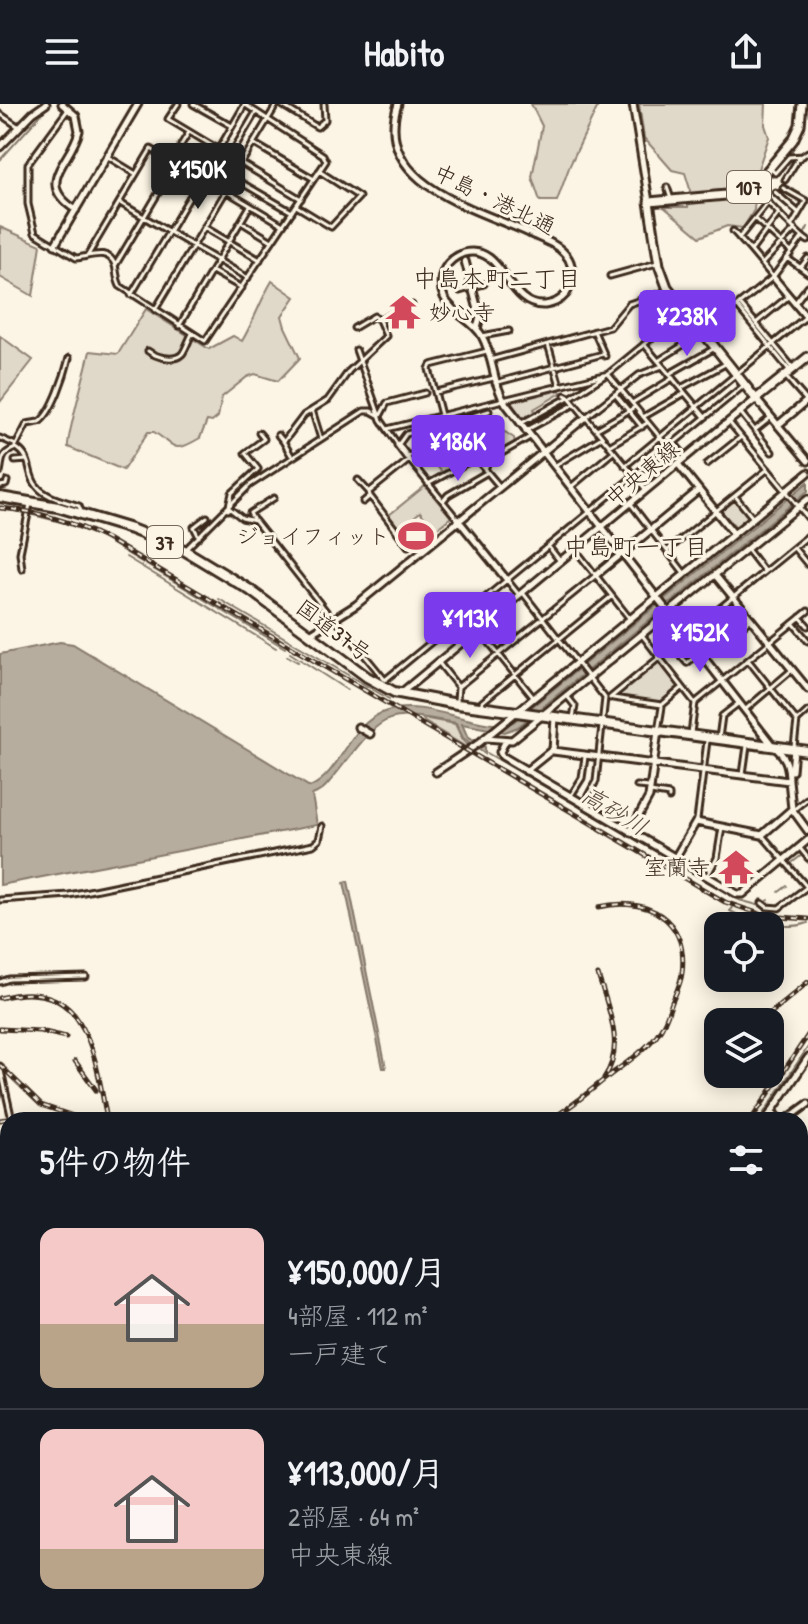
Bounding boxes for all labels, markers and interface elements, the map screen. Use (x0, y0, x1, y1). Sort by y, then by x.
text: Habito (364, 28, 444, 77)
icon: menu (40, 30, 84, 74)
icon: share (724, 30, 768, 74)
pin: ¥150K (142, 143, 254, 211)
text: ¥150K (169, 151, 227, 186)
street label: 中島・港北通 (429, 157, 561, 241)
road number: 107 (727, 171, 771, 203)
district label: 中島本町二丁目 (413, 262, 581, 294)
pin: ¥238K (631, 290, 743, 358)
temple icon: 妙心寺 (384, 293, 422, 331)
place label: 妙心寺 (429, 297, 495, 327)
text: ¥238K (657, 298, 717, 333)
pin: ¥186K (402, 415, 514, 483)
text: ¥186K (430, 423, 486, 458)
street label: 中央東線 (599, 433, 685, 513)
sports icon: ジョイフィット (397, 517, 435, 555)
place label: ジョイフィット (236, 521, 390, 551)
road number: 37 (147, 526, 183, 558)
district label: 中島町一丁目 (564, 530, 708, 562)
street label: 国道37号 (290, 592, 378, 668)
pin: ¥113K (414, 592, 526, 660)
text: ¥113K (442, 600, 498, 635)
pin: ¥152K (644, 606, 756, 674)
text: ¥152K (671, 614, 729, 649)
water label: 高砂川 (576, 778, 654, 842)
temple icon: 室蘭寺 (717, 848, 755, 886)
place label: 室蘭寺 (644, 852, 710, 882)
map controls (704, 912, 784, 1088)
button: locate (704, 912, 784, 992)
button: layers (704, 1008, 784, 1088)
icon: filters (724, 1138, 768, 1182)
text: 5件の物件 (40, 1139, 190, 1185)
text: ¥150,000/月 (288, 1249, 447, 1295)
icon: home (104, 1260, 200, 1356)
text: 4部屋 · 112 m² (288, 1298, 428, 1333)
text: 一戸建て (288, 1336, 392, 1371)
text: ¥113,000/月 (288, 1450, 445, 1496)
icon: home (104, 1461, 200, 1557)
text: 2部屋 · 64 m² (288, 1499, 419, 1534)
text: 中央東線 (288, 1537, 392, 1572)

